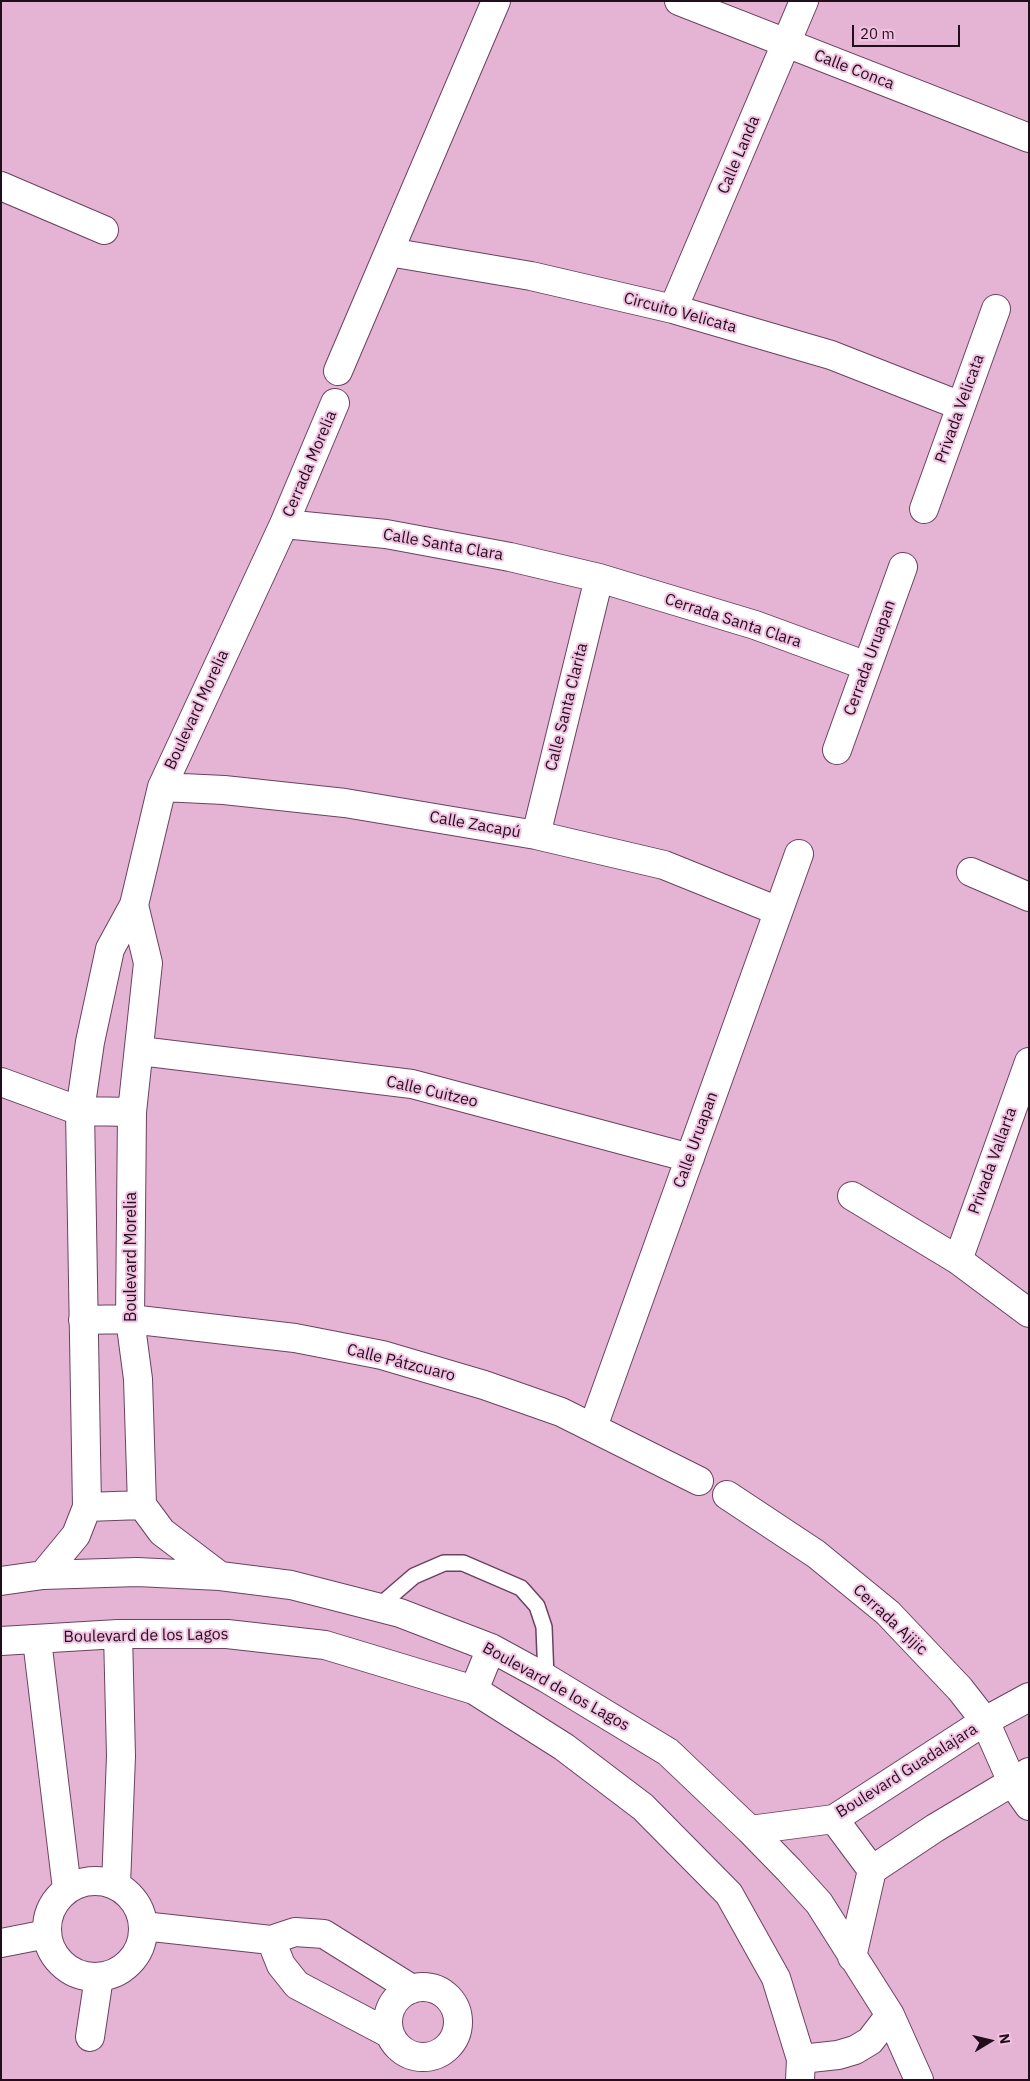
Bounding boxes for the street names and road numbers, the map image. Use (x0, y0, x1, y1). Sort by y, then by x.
street label: Calle Conca (811, 46, 897, 94)
street label: Calle Landa (714, 113, 764, 197)
street label: Circuito Velicata (621, 289, 739, 337)
street label: Privada Velicata (931, 352, 989, 466)
street label: Cerrada Morelia (279, 408, 341, 520)
street label: Calle Santa Clara (381, 525, 505, 565)
street label: Cerrada Santa Clara (662, 590, 804, 652)
street label: Cerrada Uruapan (840, 597, 900, 719)
street label: Calle Santa Clarita (542, 641, 592, 773)
street label: Boulevard Morelia (161, 647, 233, 773)
street label: Calle Zacapú (428, 808, 522, 842)
street label: Calle Cuitzeo (384, 1072, 480, 1112)
street label: Calle Uruapan (670, 1089, 722, 1191)
street label: Privada Vallarta (965, 1105, 1021, 1217)
street label: Boulevard Morelia (121, 1192, 141, 1322)
street label: Calle Pátzcuaro (345, 1340, 457, 1386)
street label: Cerrada Ajijic (849, 1581, 931, 1659)
street label: Boulevard de los Lagos (63, 1625, 229, 1647)
street label: Boulevard de los Lagos (479, 1639, 633, 1735)
street label: Boulevard Guadalajara (833, 1720, 981, 1822)

